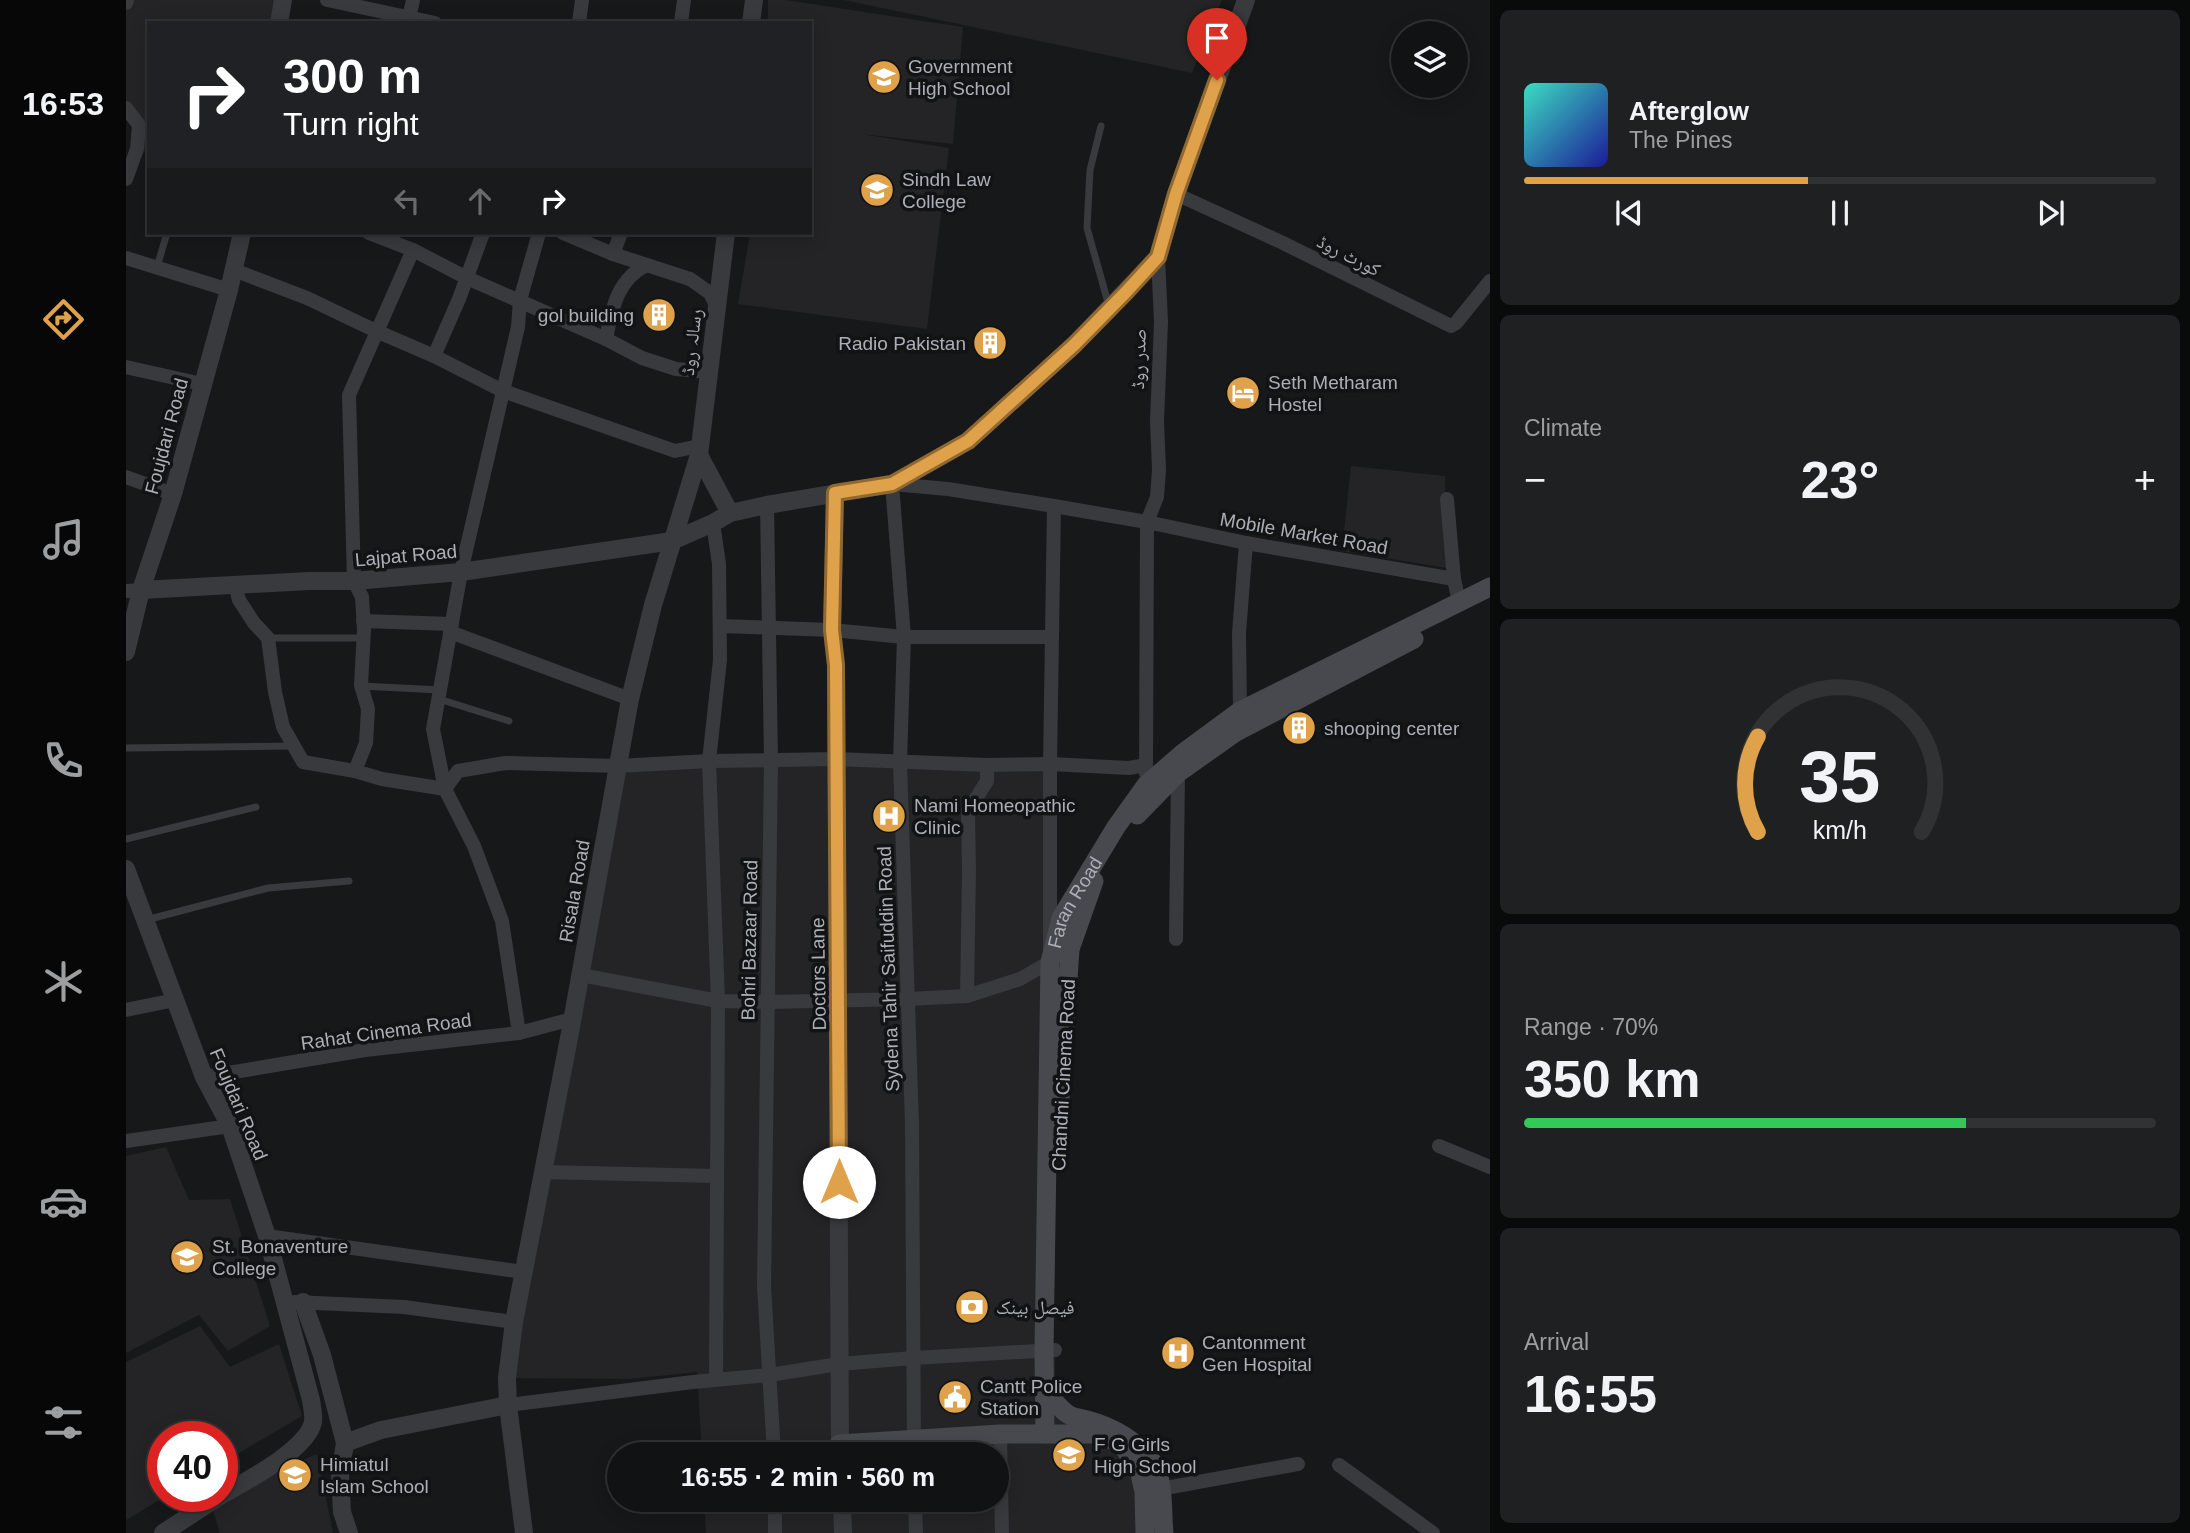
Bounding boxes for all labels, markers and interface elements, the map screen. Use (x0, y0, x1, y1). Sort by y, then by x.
pin (1187, 8, 1247, 80)
icon: arrive (1198, 19, 1236, 57)
map controls (1391, 21, 1468, 98)
button: layers (1391, 21, 1468, 98)
icon: right (168, 49, 259, 140)
text: 300 m (283, 49, 422, 103)
place label: Government High School (908, 56, 1013, 99)
school or university icon: Government High School (865, 58, 903, 96)
text: 16:53 (22, 86, 104, 122)
text: Afterglow (1629, 96, 1749, 126)
text: Turn right (283, 106, 419, 142)
text: The Pines (1629, 127, 1733, 153)
place label: Sindh Law College (902, 169, 991, 212)
school or university icon: Sindh Law College (858, 171, 896, 209)
icon: left (388, 182, 426, 220)
icon: ahead (461, 182, 499, 220)
icon: right (534, 182, 572, 220)
icon: previous (1610, 194, 1648, 232)
icon: pause (1821, 194, 1859, 232)
icon: next (2032, 194, 2070, 232)
street label: کورٹ روڈ (1313, 231, 1384, 281)
icon: directions (39, 295, 88, 344)
building icon: gol building (640, 296, 678, 334)
place label: gol building (538, 305, 634, 326)
street label: رسالہ روڈ (677, 308, 707, 377)
building icon: Radio Pakistan (971, 324, 1009, 362)
street label: صدر روڈ (1127, 328, 1151, 390)
place label: Radio Pakistan (838, 333, 966, 354)
place label: Seth Metharam Hostel (1268, 372, 1398, 415)
hotel icon: Seth Metharam Hostel (1224, 374, 1262, 412)
street label: Foujdari Road (141, 376, 192, 496)
text: Climate (1524, 415, 1602, 441)
text: 23° (1801, 451, 1879, 509)
text: − (1524, 459, 1546, 501)
text: + (2134, 459, 2156, 501)
street label: Mobile Market Road (1218, 508, 1389, 559)
icon: music (39, 515, 88, 564)
street label: Lajpat Road (354, 541, 458, 570)
building icon: shooping center (1280, 709, 1318, 747)
place label: shooping center (1324, 718, 1460, 739)
icon: phone (39, 736, 88, 785)
text: 35 (1800, 737, 1880, 818)
place label: Nami Homeopathic Clinic (914, 795, 1076, 838)
hospital icon: Nami Homeopathic Clinic (870, 797, 908, 835)
text: km/h (1813, 816, 1867, 844)
street label: Risala Road (555, 838, 594, 944)
street label: Sydena Tahir Saifuddin Road (874, 846, 903, 1092)
street label: Faran Road (1044, 853, 1107, 950)
street label: Bohri Bazaar Road (738, 860, 761, 1020)
street label: Doctors Lane (807, 917, 830, 1031)
icon: climate (39, 957, 88, 1006)
street label: Chandni Cinema Road (1048, 978, 1079, 1172)
street label: Rahat Cinema Road (299, 1009, 473, 1054)
text: Range · 70% (1524, 1014, 1658, 1040)
street label: Foujdari Road (206, 1045, 272, 1163)
text: 350 km (1524, 1050, 1700, 1108)
position arrow (802, 1145, 876, 1219)
icon: car (39, 1177, 88, 1226)
place label: St. Bonaventure College (212, 1236, 348, 1279)
school or university icon: St. Bonaventure College (168, 1238, 206, 1276)
bank icon: فیصل بینک (953, 1288, 991, 1326)
place label: فیصل بینک (996, 1297, 1074, 1319)
text: Arrival (1524, 1329, 1589, 1355)
place label: Cantonment Gen Hospital (1202, 1332, 1312, 1375)
hospital icon: Cantonment Gen Hospital (1159, 1334, 1197, 1372)
text: 16:55 (1524, 1365, 1657, 1423)
place label: Cantt Police Station (980, 1376, 1082, 1419)
public building icon: Cantt Police Station (936, 1378, 974, 1416)
icon: filters (39, 1398, 88, 1447)
speed limit sign: 40 (147, 1421, 238, 1512)
place label: F G Girls High School (1094, 1434, 1196, 1477)
school or university icon: F G Girls High School (1050, 1436, 1088, 1474)
place label: Himiatul Islam School (320, 1454, 429, 1497)
school or university icon: Himiatul Islam School (276, 1456, 314, 1494)
text: 16:55 · 2 min · 560 m (681, 1462, 935, 1492)

